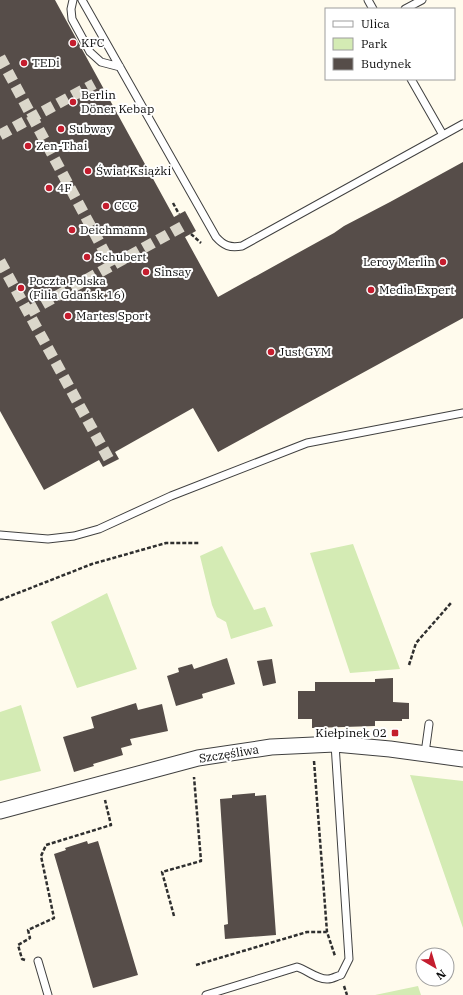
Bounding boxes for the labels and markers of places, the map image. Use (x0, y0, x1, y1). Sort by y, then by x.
place label: KFC (81, 35, 105, 50)
marker: KFC (68, 38, 78, 48)
place label: TEDi (32, 55, 60, 70)
marker: TEDi (19, 58, 29, 68)
place label: Berlin Döner Kebap (81, 87, 154, 116)
marker: Berlin Döner Kebap (68, 97, 78, 107)
place label: Subway (69, 121, 113, 136)
marker: Subway (56, 124, 66, 134)
place label: Zen-Thai (36, 138, 88, 153)
marker: Zen-Thai (23, 141, 33, 151)
place label: Świat Książki (96, 163, 171, 178)
marker: Świat Książki (83, 166, 93, 176)
place label: 4F (57, 180, 72, 195)
marker: 4F (44, 183, 54, 193)
place label: CCC (114, 198, 137, 213)
marker: CCC (101, 201, 111, 211)
place label: Deichmann (80, 222, 146, 237)
marker: Deichmann (67, 225, 77, 235)
place label: Schubert (95, 249, 147, 264)
marker: Schubert (82, 252, 92, 262)
place label: Leroy Merlin (363, 254, 435, 269)
marker: Leroy Merlin (438, 257, 448, 267)
place label: Sinsay (154, 264, 192, 279)
marker: Sinsay (141, 267, 151, 277)
place label: Poczta Polska (Filia Gdańsk 16) (29, 273, 125, 302)
place label: Media Expert (379, 282, 454, 297)
marker: Poczta Polska (Filia Gdańsk 16) (16, 283, 26, 293)
marker: Media Expert (366, 285, 376, 295)
place label: Martes Sport (76, 308, 149, 323)
marker: Martes Sport (63, 311, 73, 321)
place label: Just GYM (279, 344, 331, 359)
marker: Just GYM (266, 347, 276, 357)
place label: Kiełpinek 02 (315, 725, 387, 740)
marker: Kiełpinek 02 (390, 728, 400, 738)

